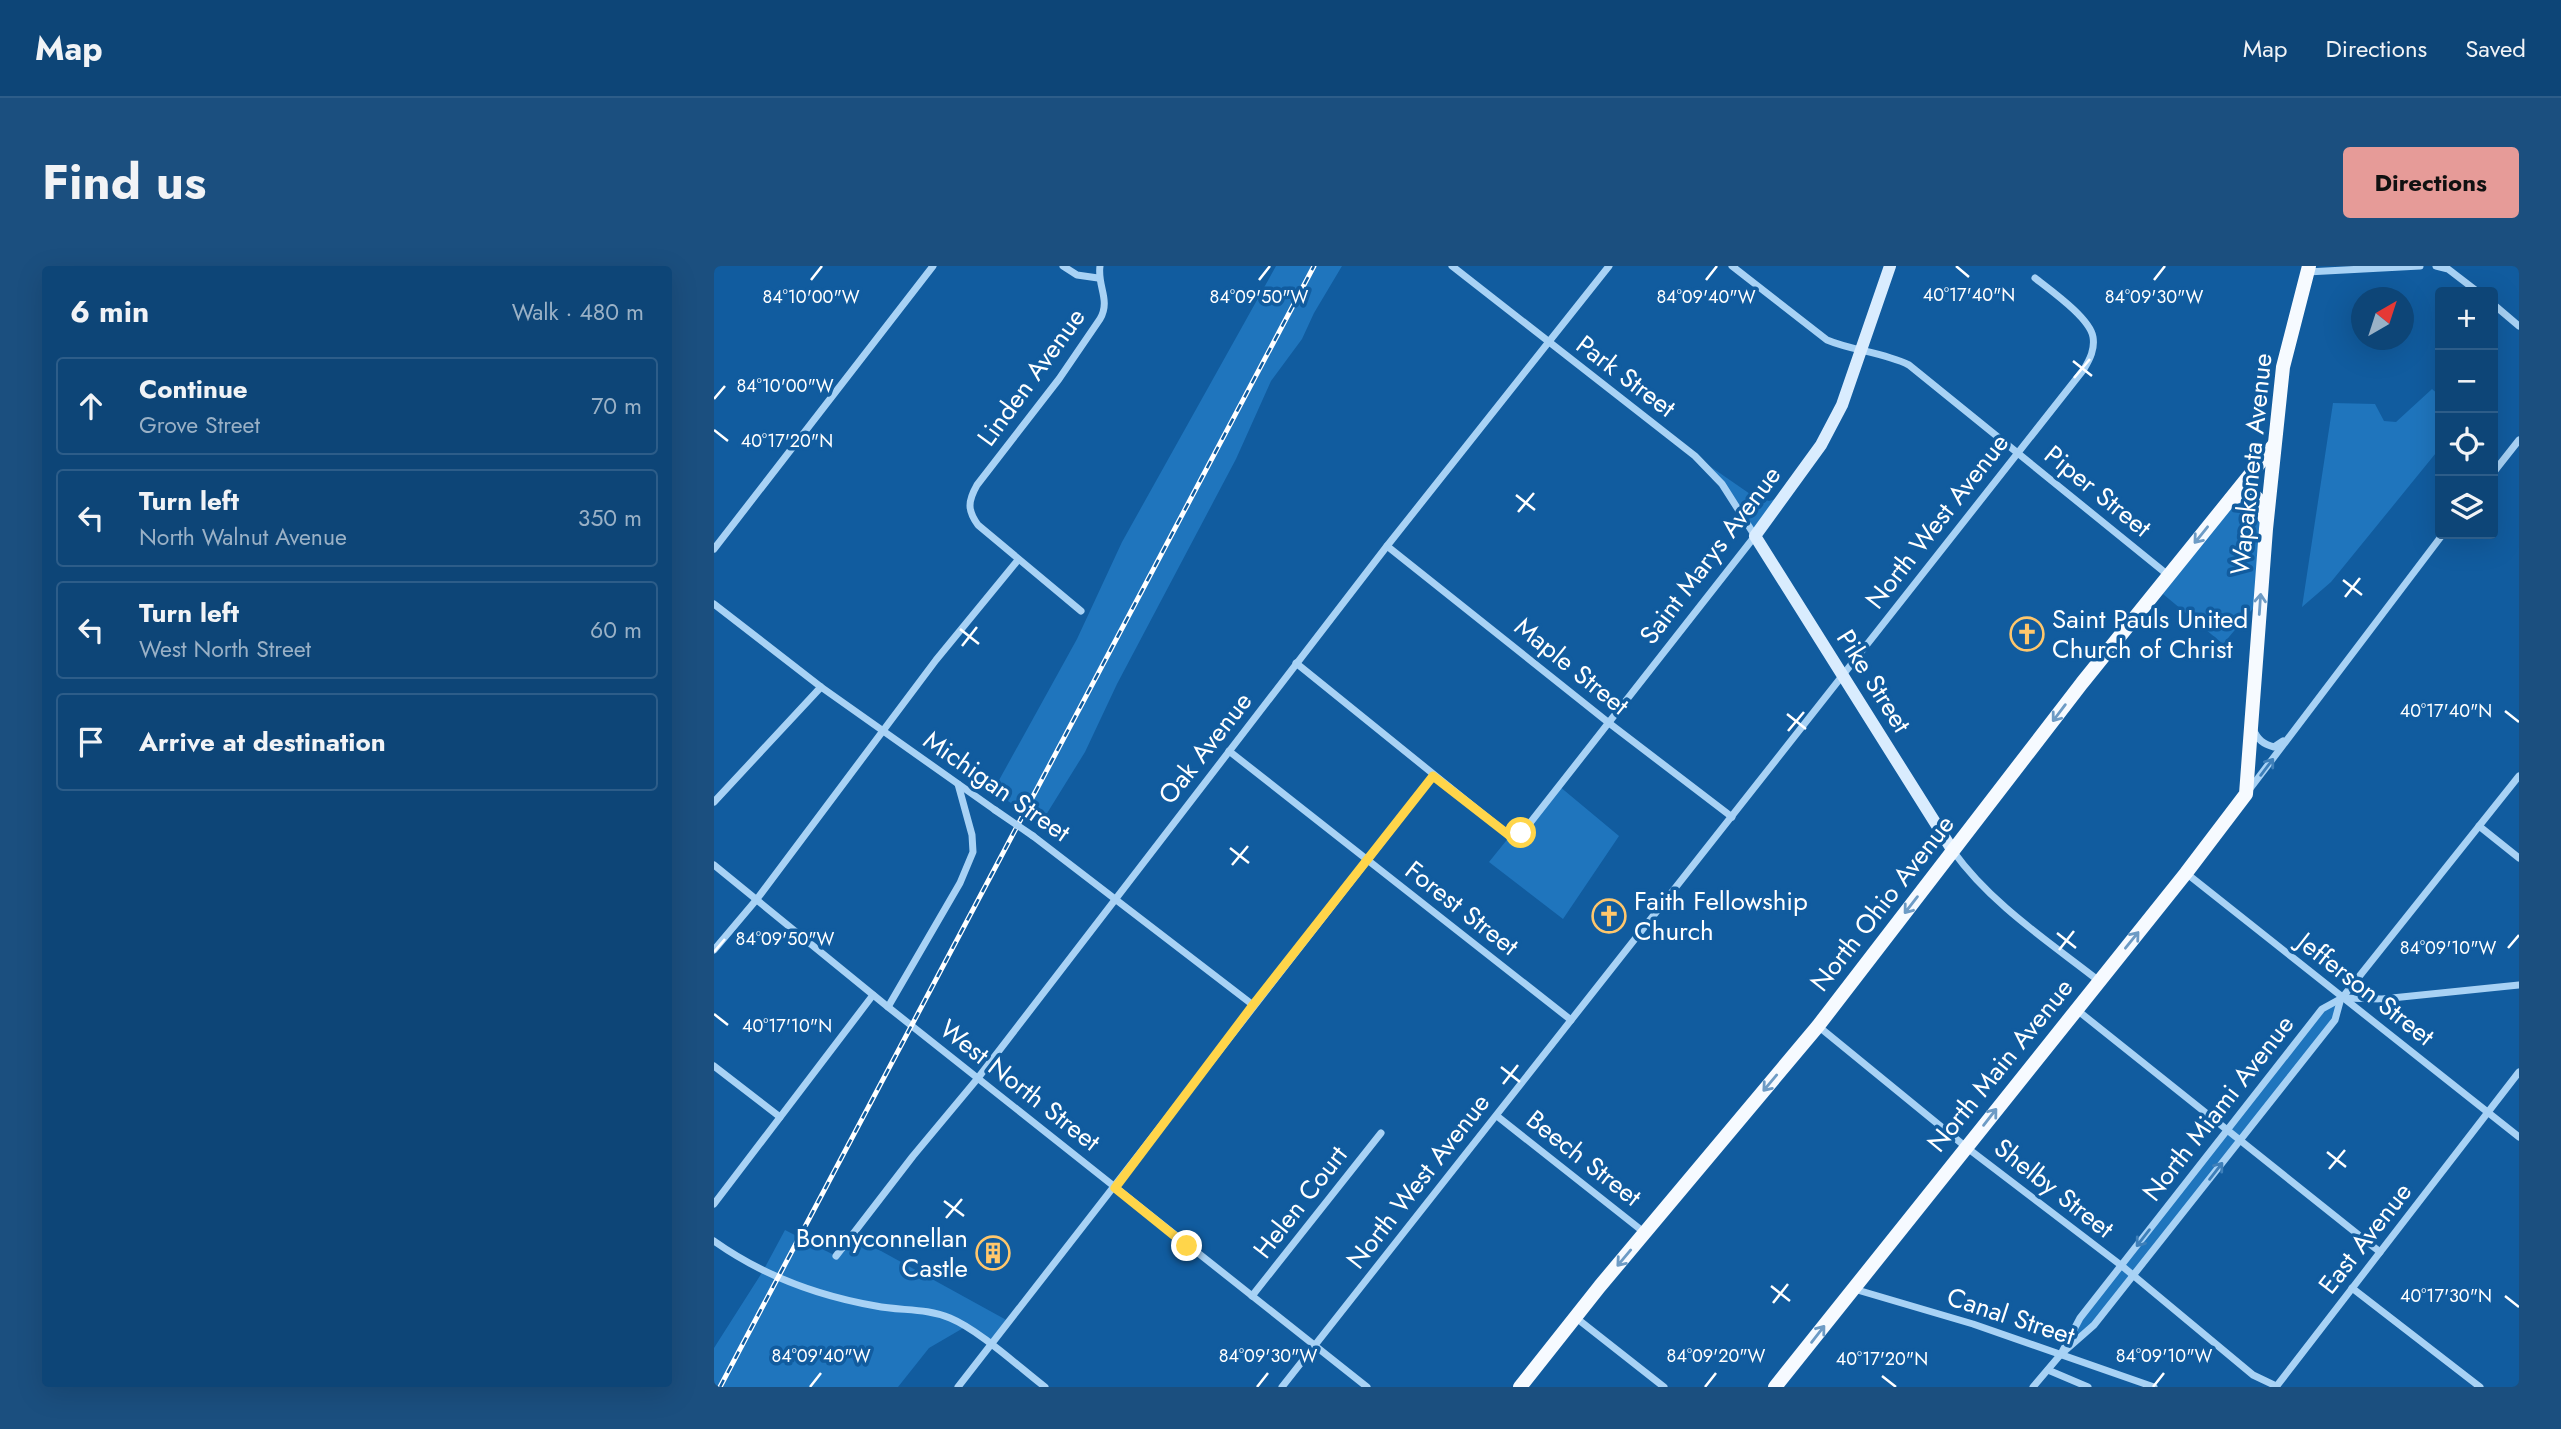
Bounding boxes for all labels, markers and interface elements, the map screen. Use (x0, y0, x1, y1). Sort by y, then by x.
text: Map (35, 25, 103, 72)
text: Map (2243, 31, 2288, 66)
text: Directions (2326, 31, 2427, 66)
text: Saved (2465, 31, 2526, 66)
text: Find us (42, 147, 206, 217)
button: Directions (2343, 147, 2519, 218)
text: 40°17'40"N (1923, 282, 2015, 308)
text: 84°10'00"W (762, 284, 860, 310)
text: 84°09'50"W (1210, 284, 1309, 310)
text: 84°09'40"W (1656, 284, 1756, 310)
text: 84°09'30"W (2105, 284, 2203, 310)
north arrow (2351, 287, 2414, 350)
map controls (2435, 287, 2498, 539)
button: + (2435, 287, 2498, 350)
text: 6 min (70, 290, 149, 333)
text: Walk · 480 m (512, 295, 644, 329)
street label: Linden Avenue (968, 300, 1094, 454)
street label: Park Street (1568, 326, 1684, 427)
button: − (2435, 350, 2498, 413)
street label: Wapakoneta Avenue (2220, 351, 2282, 577)
text: Continue (139, 370, 248, 408)
text: 84°10'00"W (736, 373, 834, 399)
icon: ahead (72, 387, 110, 425)
text: 70 m (591, 389, 642, 423)
text: Grove Street (139, 408, 260, 442)
button: locate (2435, 413, 2498, 476)
street label: North West Avenue (1856, 425, 2018, 617)
text: 40°17'20"N (741, 428, 833, 454)
street label: Piper Street (2036, 436, 2160, 547)
street label: Saint Marys Avenue (1630, 458, 1790, 652)
button: layers (2435, 476, 2498, 539)
text: Turn left (139, 482, 239, 520)
icon: left (72, 499, 110, 537)
text: 350 m (578, 501, 642, 535)
text: North Walnut Avenue (139, 520, 347, 554)
one-way arrow (2193, 525, 2208, 543)
text: Turn left (139, 594, 239, 632)
one-way arrow (2254, 594, 2267, 616)
place label: Saint Pauls United Church of Christ (2052, 600, 2248, 668)
street label: Maple Street (1507, 608, 1638, 725)
icon: left (72, 611, 110, 649)
text: 60 m (590, 613, 642, 647)
church icon: Saint Pauls United Church of Christ (2008, 615, 2046, 653)
street label: Pike Street (1827, 622, 1921, 741)
text: West North Street (139, 632, 311, 666)
street label: Oak Avenue (1149, 684, 1261, 812)
text: 40°17'40"N (2400, 698, 2492, 724)
one-way arrow (2052, 703, 2067, 722)
street label: Michigan Street (916, 721, 1079, 851)
icon: arrive (72, 723, 110, 761)
text: Arrive at destination (139, 723, 386, 761)
one-way arrow (2259, 758, 2274, 777)
street label: North Ohio Avenue (1801, 807, 1963, 999)
route start (1505, 817, 1536, 848)
street label: Forest Street (1397, 852, 1527, 965)
place label: Faith Fellowship Church (1634, 882, 1808, 950)
one-way arrow (1904, 896, 1919, 914)
church icon: Faith Fellowship Church (1590, 897, 1628, 935)
street label: Jefferson Street (2287, 921, 2443, 1055)
text: 84°09'50"W (736, 926, 835, 952)
one-way arrow (2124, 932, 2140, 950)
text: 84°09'10"W (2400, 935, 2497, 961)
street label: North Main Avenue (1918, 970, 2082, 1160)
street label: North Miami Avenue (2133, 1007, 2303, 1209)
street label: West North Street (932, 1010, 1109, 1160)
text: 40°17'10"N (742, 1013, 832, 1039)
one-way arrow (1762, 1074, 1778, 1092)
street label: North West Avenue (1337, 1085, 1499, 1277)
street label: Beech Street (1518, 1101, 1650, 1216)
one-way arrow (1982, 1109, 1997, 1127)
street label: Shelby Street (1986, 1129, 2123, 1247)
street label: Helen Court (1244, 1137, 1357, 1266)
one-way arrow (2208, 1162, 2223, 1180)
street label: East Avenue (2309, 1174, 2421, 1302)
place label: Bonnyconnellan Castle (796, 1219, 968, 1287)
one-way arrow (2136, 1229, 2151, 1247)
route end (1171, 1230, 1202, 1261)
building icon: Bonnyconnellan Castle (974, 1234, 1012, 1272)
one-way arrow (1616, 1249, 1632, 1267)
street label: Canal Street (1942, 1277, 2080, 1355)
text: 40°17'30"N (2400, 1283, 2492, 1309)
one-way arrow (1810, 1325, 1825, 1344)
text: 84°09'40"W (771, 1343, 871, 1369)
text: 84°09'30"W (1219, 1343, 1317, 1369)
text: 84°09'20"W (1667, 1343, 1766, 1369)
text: 84°09'10"W (2116, 1343, 2213, 1369)
text: 40°17'20"N (1836, 1346, 1928, 1372)

